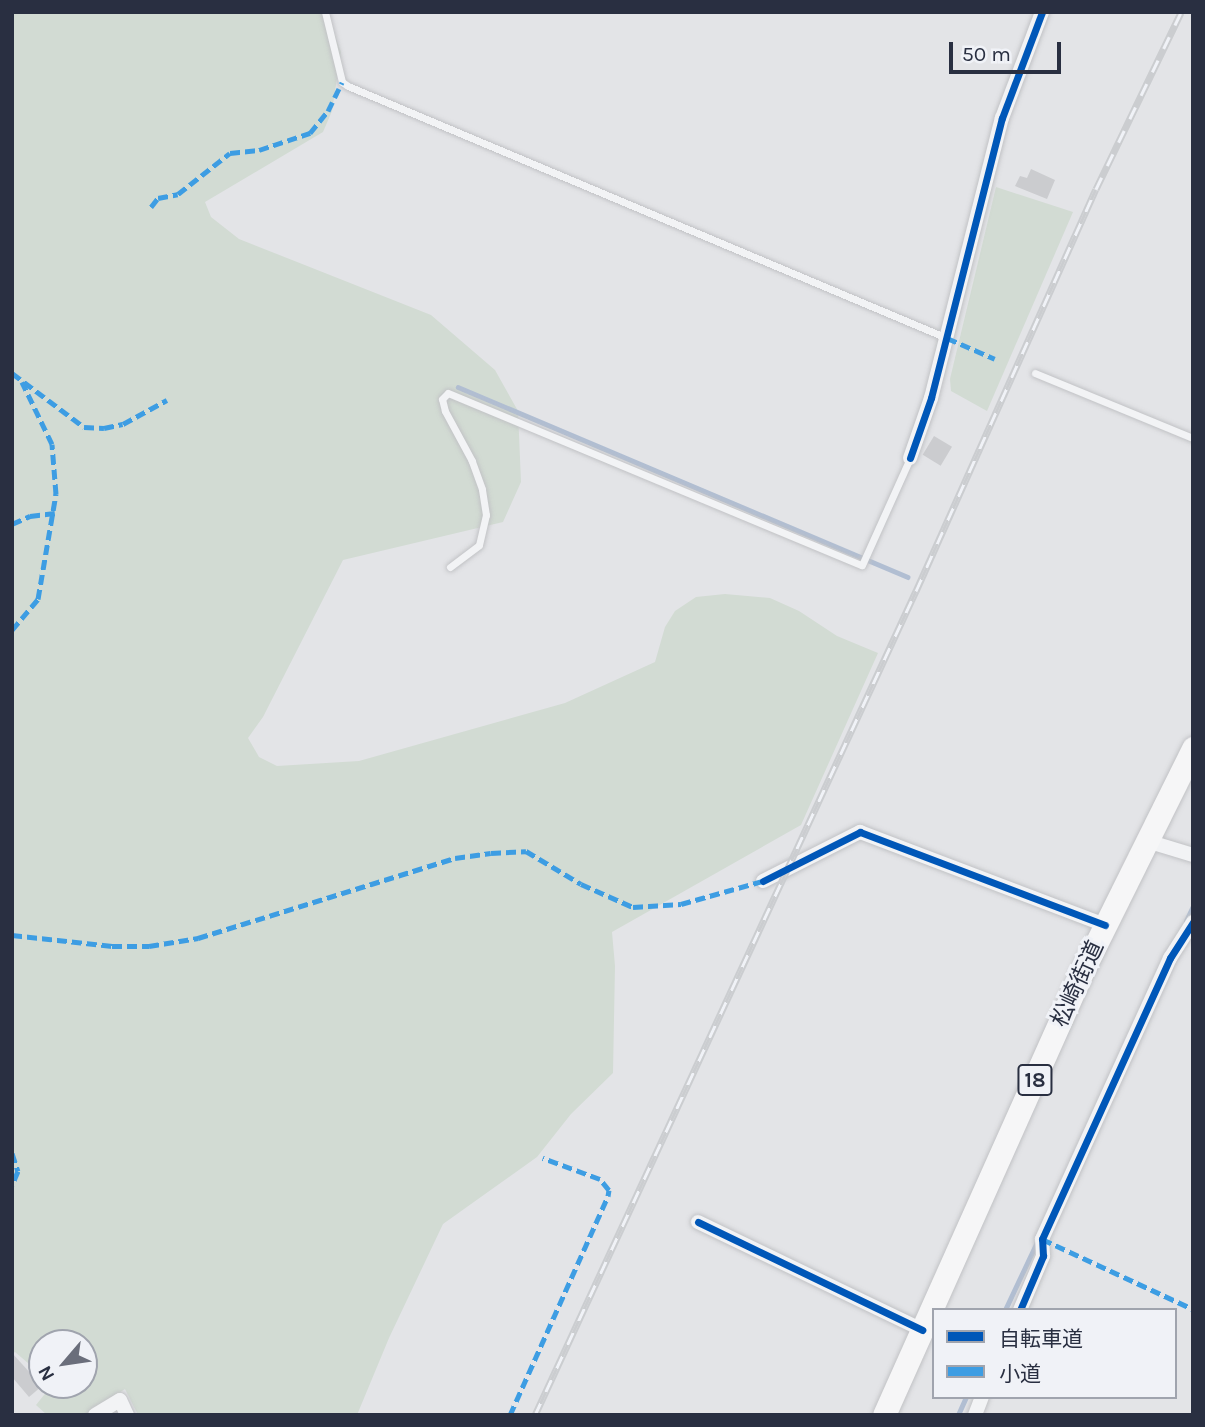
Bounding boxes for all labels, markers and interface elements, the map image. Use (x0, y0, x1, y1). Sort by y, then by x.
scale bar (953, 28, 1065, 72)
text: 50 m (962, 42, 1011, 66)
street label: 松崎街道 (1046, 936, 1110, 1032)
road number: 18 (1016, 1062, 1054, 1098)
legend (932, 1308, 1177, 1399)
text: 自転車道 (999, 1327, 1083, 1351)
north arrow (28, 1329, 98, 1399)
text: N (33, 1362, 59, 1385)
text: 小道 (999, 1362, 1041, 1386)

